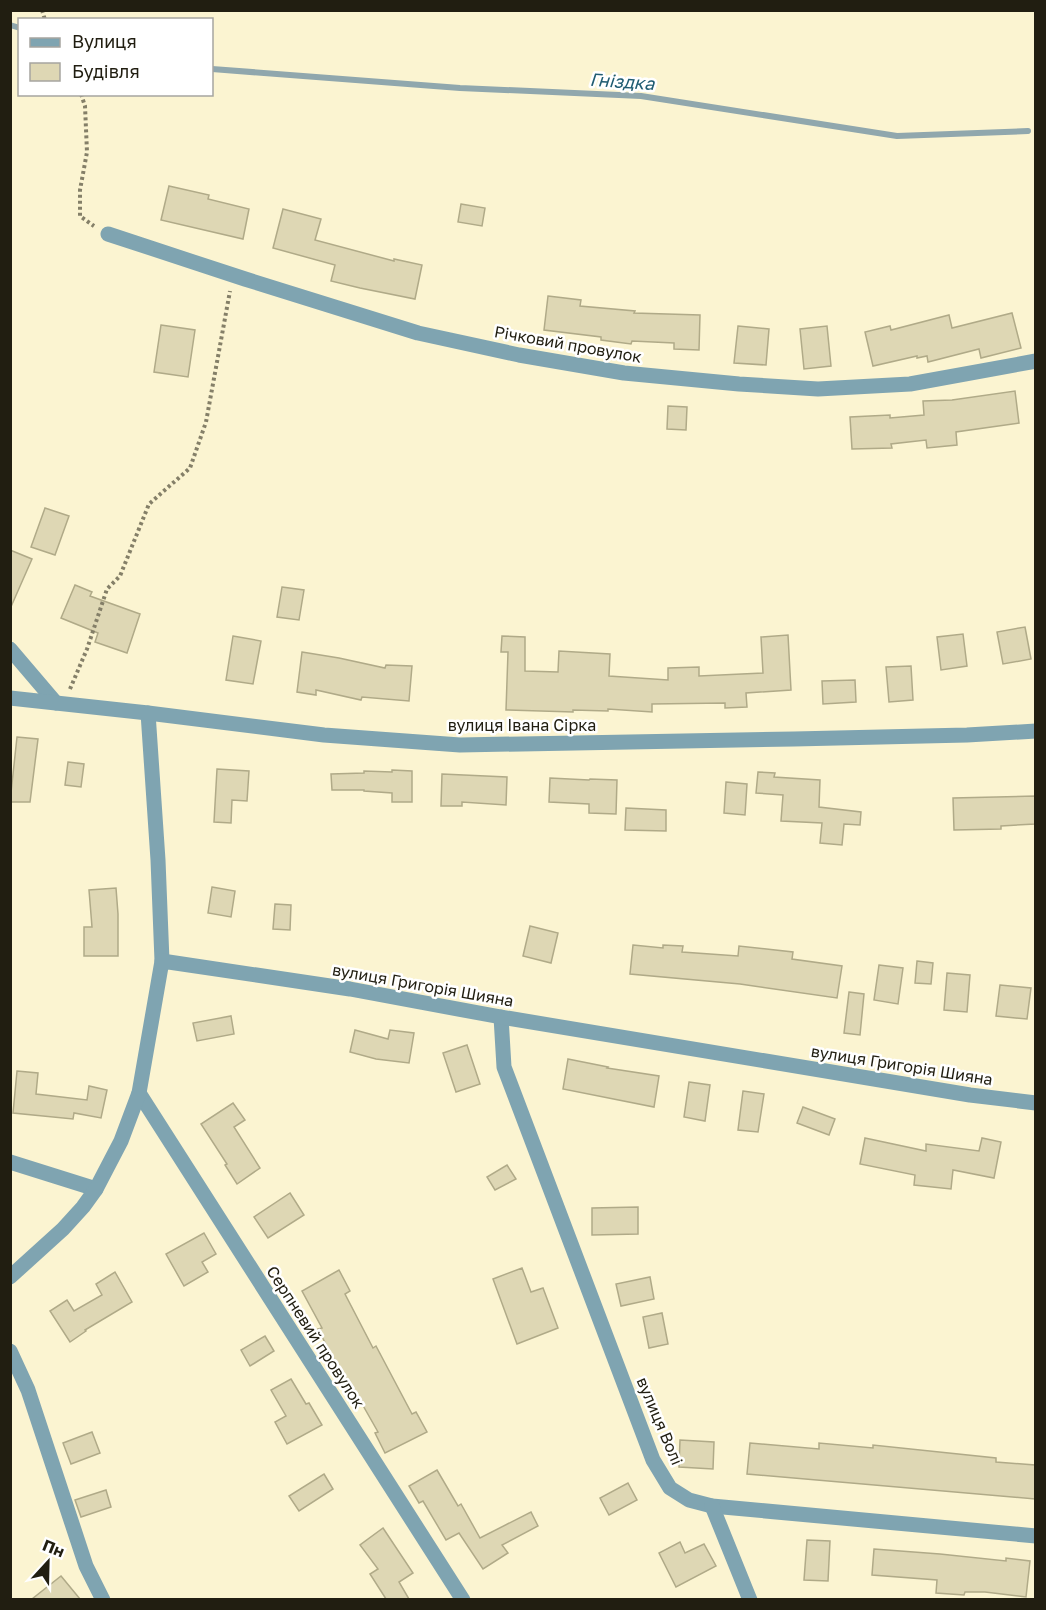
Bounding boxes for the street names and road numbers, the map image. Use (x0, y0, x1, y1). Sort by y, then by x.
street label: Річковий провулок (493, 321, 643, 367)
street label: вулиця Івана Сірка (448, 715, 596, 735)
street label: вулиця Григорія Шияна (331, 959, 515, 1011)
street label: вулиця Григорія Шияна (810, 1041, 994, 1089)
street label: Серпневий провулок (262, 1262, 370, 1412)
street label: вулиця Волі (633, 1374, 687, 1468)

